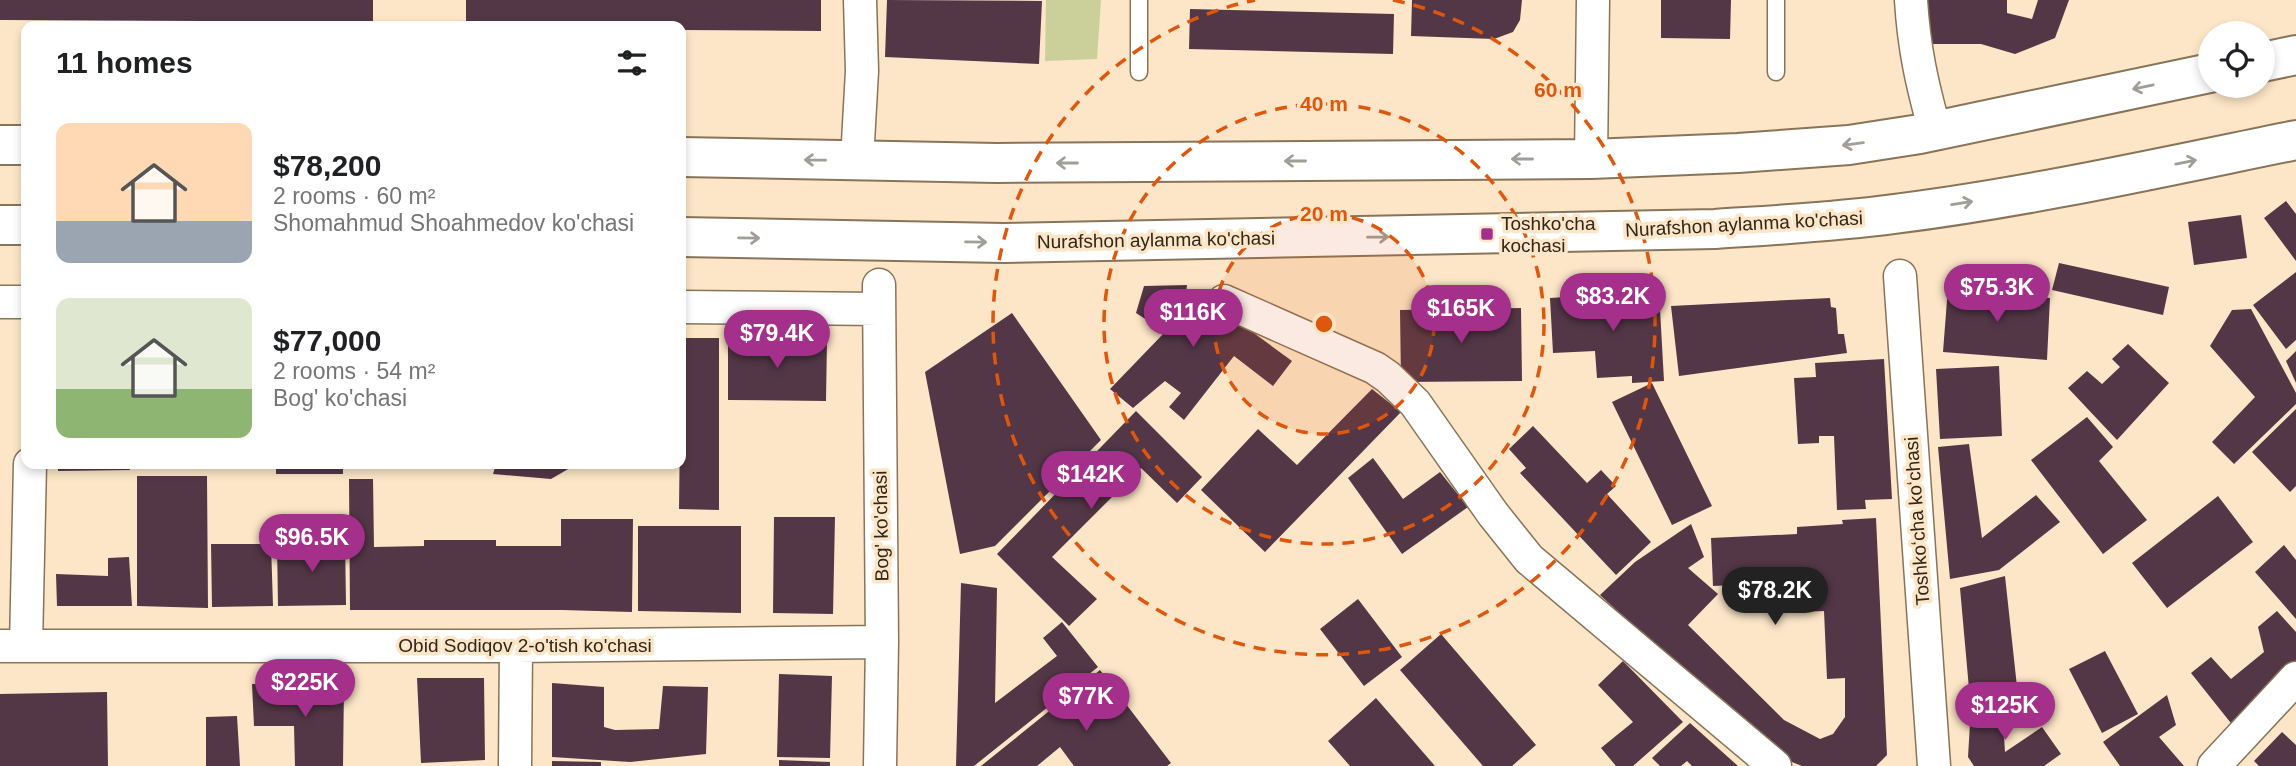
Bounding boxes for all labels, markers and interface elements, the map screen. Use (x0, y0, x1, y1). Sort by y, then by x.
map controls (2198, 21, 2275, 98)
button: locate (2198, 21, 2275, 98)
icon: filters (613, 44, 651, 82)
text: 11 homes (56, 46, 193, 79)
text: 60 m (1534, 78, 1582, 101)
one-way arrow (2132, 80, 2155, 94)
text: 40 m (1300, 92, 1348, 115)
one-way arrow (1842, 138, 1864, 151)
text: $78,200 (273, 149, 381, 182)
icon: home (112, 151, 196, 235)
one-way arrow (804, 153, 827, 166)
one-way arrow (1511, 153, 1534, 166)
one-way arrow (1284, 154, 1307, 168)
one-way arrow (2174, 155, 2197, 169)
one-way arrow (1056, 156, 1079, 170)
text: 2 rooms · 60 m² (273, 183, 435, 209)
one-way arrow (1950, 196, 1973, 209)
text: 20 m (1300, 202, 1348, 225)
street label: Nurafshon aylanma ko'chasi (1625, 207, 1863, 241)
text: Shomahmud Shoahmedov ko'chasi (273, 210, 634, 236)
place label: Toshko'cha kochasi (1501, 213, 1596, 256)
marker: Toshko'cha kochasi (1479, 226, 1495, 242)
street label: Nurafshon aylanma ko'chasi (1037, 227, 1275, 253)
one-way arrow (1367, 230, 1390, 243)
one-way arrow (737, 231, 760, 245)
one-way arrow (965, 236, 988, 249)
pin: $75.3K (1940, 264, 2054, 324)
pin: $83.2K (1556, 274, 1670, 333)
text: $75.3K (1960, 274, 2034, 300)
text: $83.2K (1576, 283, 1650, 309)
pin: $165K (1412, 286, 1510, 345)
pin: $116K (1144, 290, 1242, 349)
text: $165K (1427, 295, 1495, 321)
text: $116K (1160, 299, 1226, 325)
pin: $79.4K (720, 310, 834, 370)
centre of rings (1312, 312, 1336, 336)
text: $79.4K (740, 320, 814, 346)
text: $77,000 (273, 324, 381, 357)
icon: home (112, 326, 196, 410)
text: 2 rooms · 54 m² (273, 358, 435, 384)
text: Bog' ko'chasi (273, 385, 407, 411)
street label: Toshkoʻcha koʻchasi (1901, 436, 1933, 606)
pin: $142K (1042, 452, 1140, 511)
text: $142K (1057, 461, 1125, 487)
street label: Bog' ko'chasi (870, 470, 892, 582)
pin: $96.5K (255, 514, 369, 574)
text: $96.5K (275, 524, 349, 550)
pin: $78.2K (1718, 568, 1832, 627)
text: $78.2K (1738, 577, 1812, 603)
street label: Obid Sodiqov 2-o'tish ko'chasi (398, 635, 652, 656)
pin: $225K (256, 660, 354, 719)
text: $225K (271, 669, 339, 695)
pin: $77K (1045, 674, 1127, 733)
pin: $125K (1956, 682, 2054, 742)
text: $77K (1059, 683, 1113, 709)
text: $125K (1971, 692, 2039, 718)

